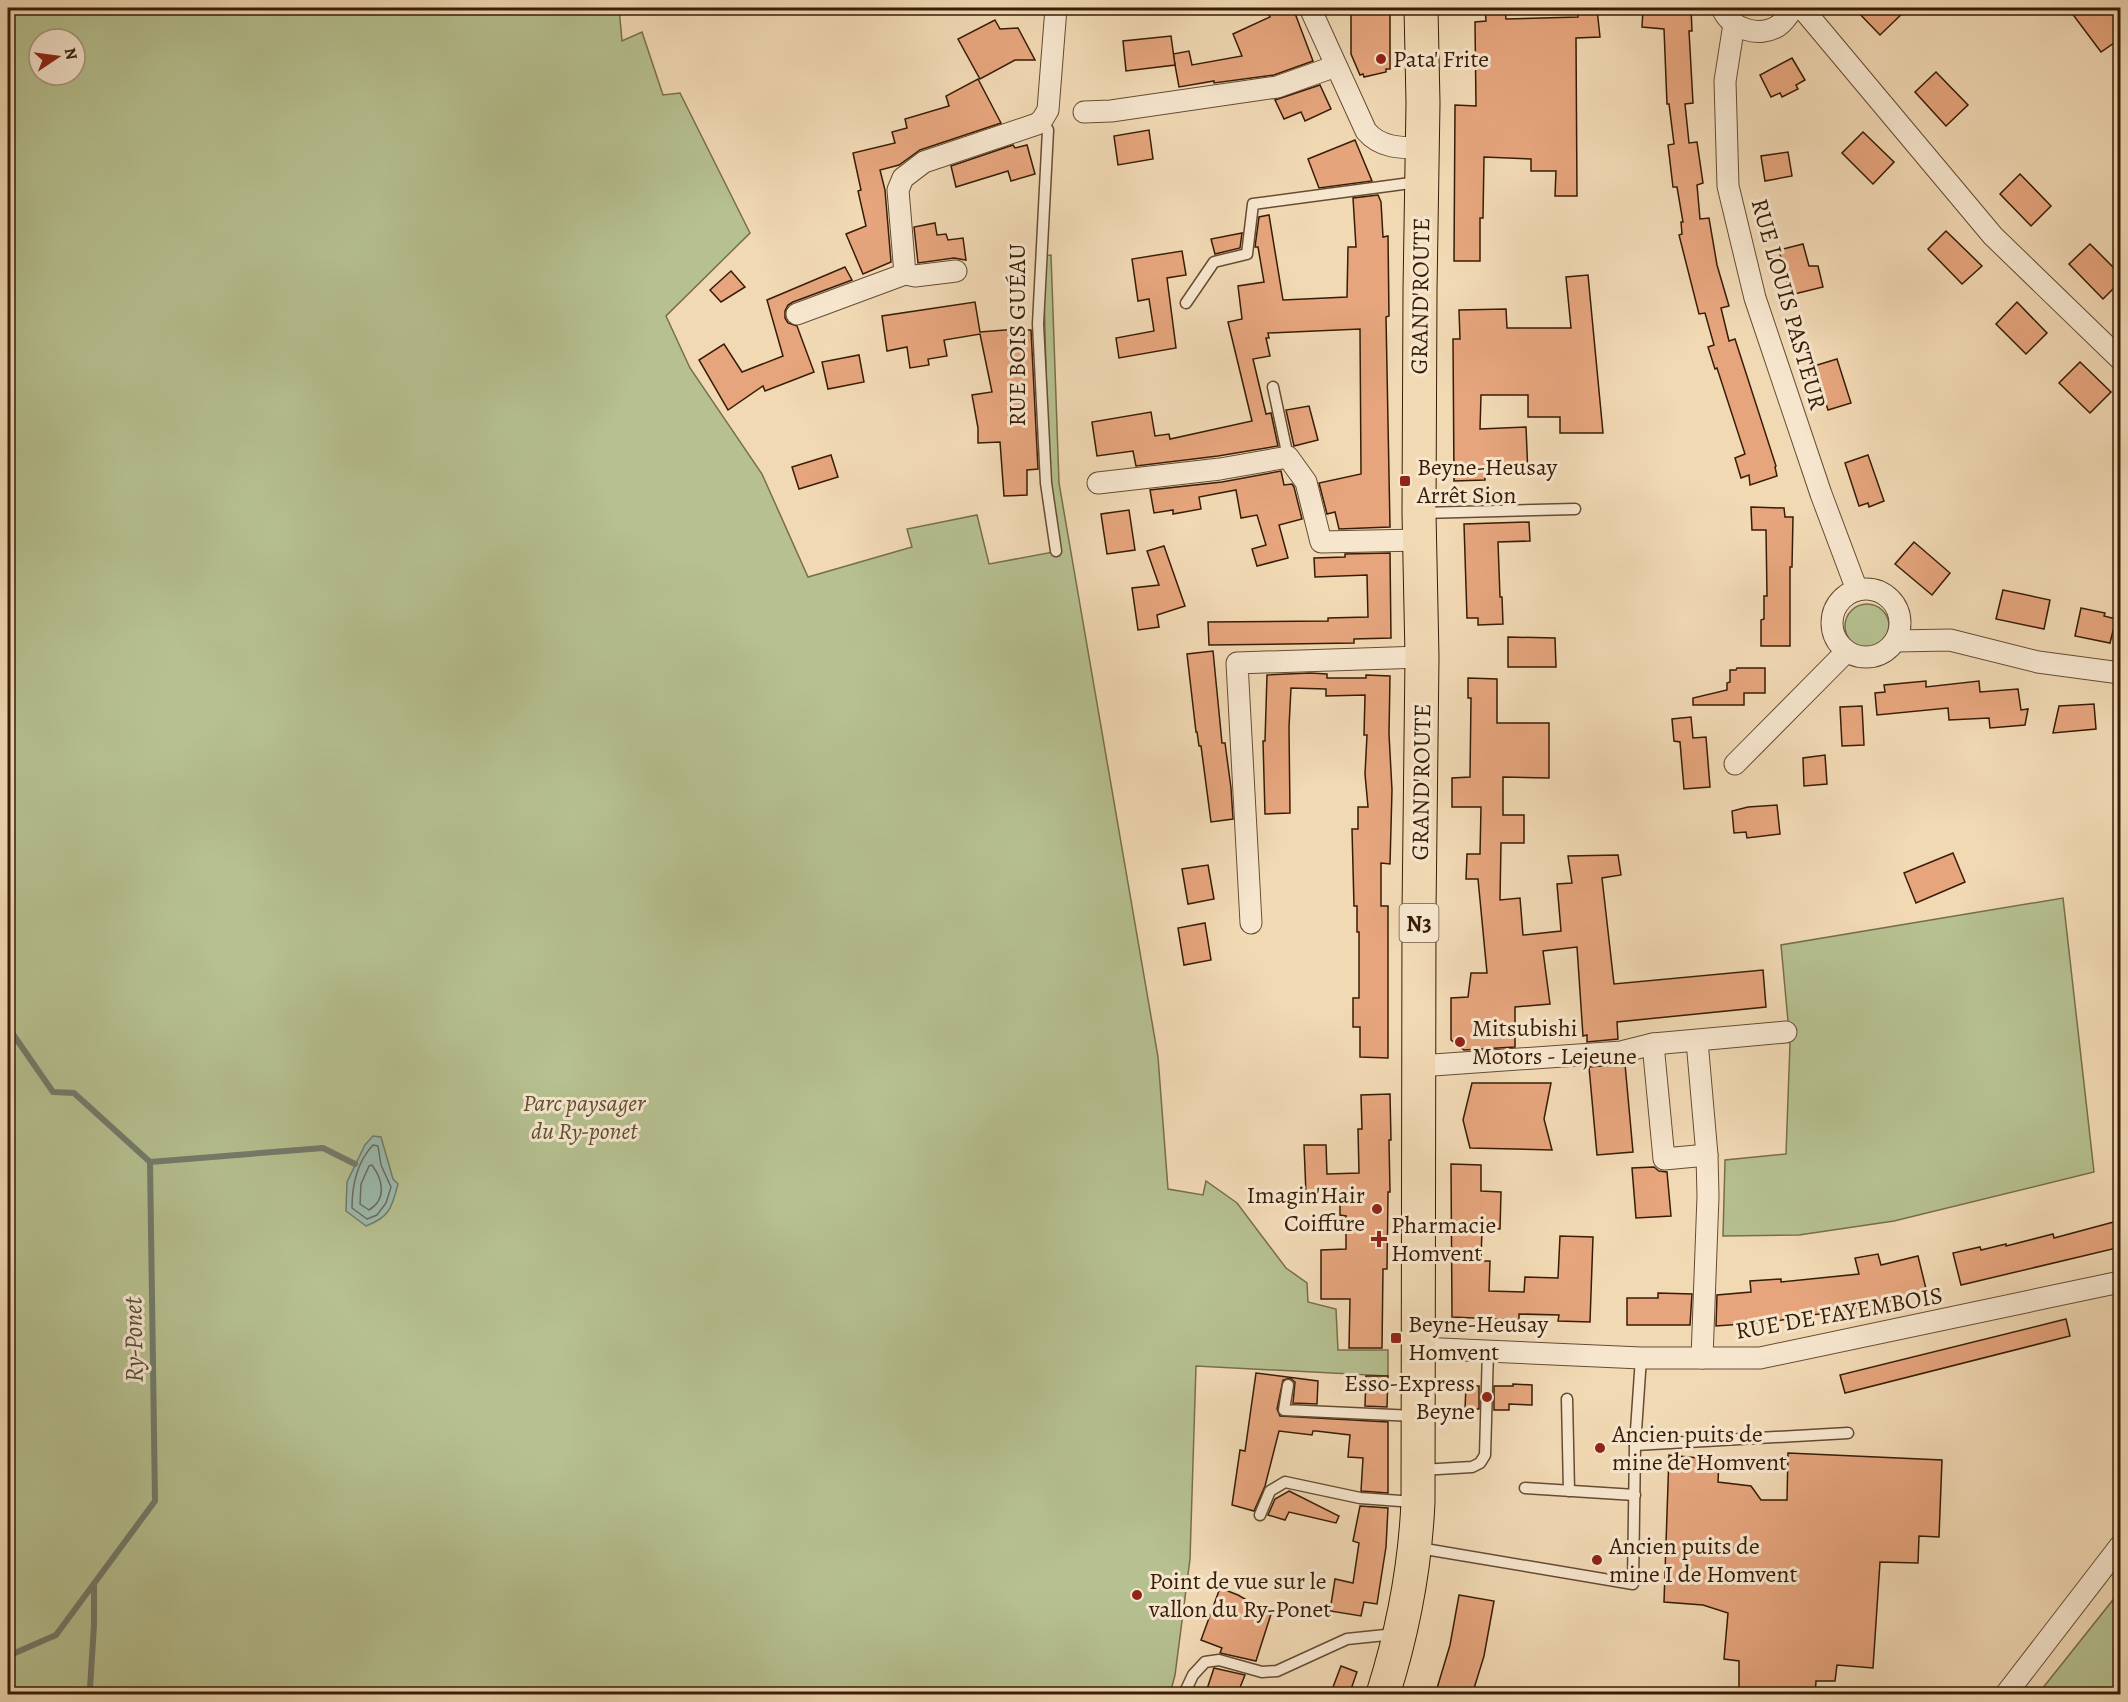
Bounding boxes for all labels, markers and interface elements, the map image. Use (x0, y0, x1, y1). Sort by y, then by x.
north arrow (27, 27, 87, 87)
place label: Pata' Frite (1393, 43, 1489, 75)
text: N (59, 46, 83, 62)
marker: Pata' Frite (1374, 52, 1388, 66)
street label: RUE LOUIS PASTEUR (1744, 195, 1835, 414)
street label: GRAND'ROUTE (1403, 217, 1437, 375)
street label: RUE BOIS GUÉAU (1001, 243, 1033, 427)
place label: Beyne-Heusay Arrêt Sion (1416, 451, 1558, 511)
marker: Beyne-Heusay Arrêt Sion (1398, 474, 1412, 488)
street label: GRAND'ROUTE (1404, 703, 1438, 861)
road number: N3 (1400, 904, 1438, 942)
place label: Mitsubishi Motors - Lejeune (1472, 1012, 1637, 1072)
marker: Mitsubishi Motors - Lejeune (1453, 1035, 1467, 1049)
park label: Parc paysager du Ry-ponet (523, 1087, 646, 1147)
place label: Imagin'Hair Coiffure (1246, 1179, 1365, 1239)
marker: Imagin'Hair Coiffure (1370, 1202, 1384, 1216)
place label: Pharmacie Homvent (1391, 1209, 1496, 1269)
marker: Pharmacie Homvent (1372, 1232, 1386, 1246)
street label: RUE DE FAYEMBOIS (1733, 1279, 1945, 1347)
water label: Ry-Ponet (115, 1295, 152, 1383)
place label: Beyne-Heusay Homvent (1408, 1308, 1549, 1368)
marker: Beyne-Heusay Homvent (1389, 1331, 1403, 1345)
place label: Esso-Express Beyne (1344, 1367, 1475, 1427)
marker: Esso-Express Beyne (1480, 1390, 1494, 1404)
place label: Ancien puits de mine de Homvent (1611, 1418, 1787, 1478)
marker: Ancien puits de mine de Homvent (1593, 1441, 1607, 1455)
place label: Ancien puits de mine I de Homvent (1608, 1530, 1797, 1590)
marker: Ancien puits de mine I de Homvent (1590, 1553, 1604, 1567)
place label: Point de vue sur le vallon du Ry-Ponet (1148, 1565, 1331, 1625)
marker: Point de vue sur le vallon du Ry-Ponet (1130, 1588, 1144, 1602)

